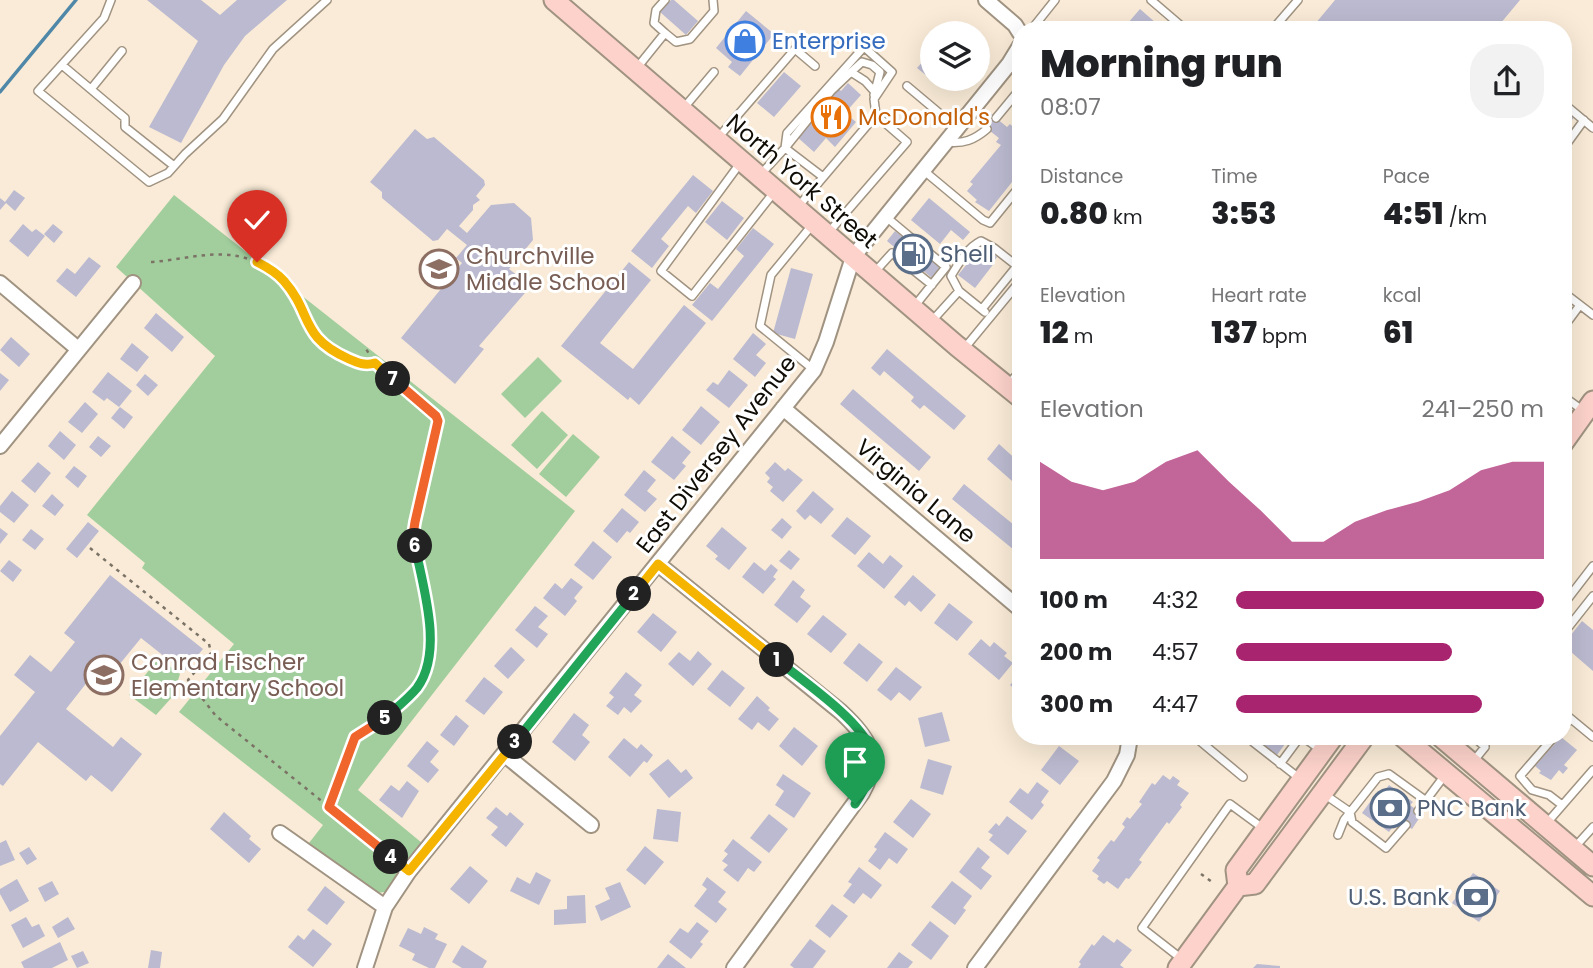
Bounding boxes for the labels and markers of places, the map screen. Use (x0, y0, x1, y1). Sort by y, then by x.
shop icon: Enterprise (724, 20, 766, 62)
place label: Enterprise (772, 25, 886, 57)
restaurant icon: McDonald's (810, 96, 852, 138)
place label: McDonald's (858, 101, 990, 133)
pin (227, 190, 287, 262)
fuel station icon: Shell (892, 233, 934, 275)
place label: Shell (940, 238, 994, 270)
place label: Churchville Middle School (466, 240, 626, 298)
school or university icon: Churchville Middle School (418, 248, 460, 290)
pin: 7 (376, 362, 410, 396)
pin: 6 (398, 528, 432, 564)
pin: 2 (616, 576, 652, 612)
pin: 1 (760, 642, 794, 678)
place label: Conrad Fischer Elementary School (131, 646, 344, 704)
school or university icon: Conrad Fischer Elementary School (83, 654, 125, 696)
pin: 5 (368, 700, 402, 736)
pin: 3 (498, 724, 532, 760)
pin (825, 732, 885, 804)
bank icon: PNC Bank (1369, 787, 1411, 829)
place label: PNC Bank (1417, 792, 1527, 824)
pin: 4 (374, 840, 408, 874)
bank icon: U.S. Bank (1455, 876, 1497, 918)
place label: U.S. Bank (1348, 881, 1449, 913)

